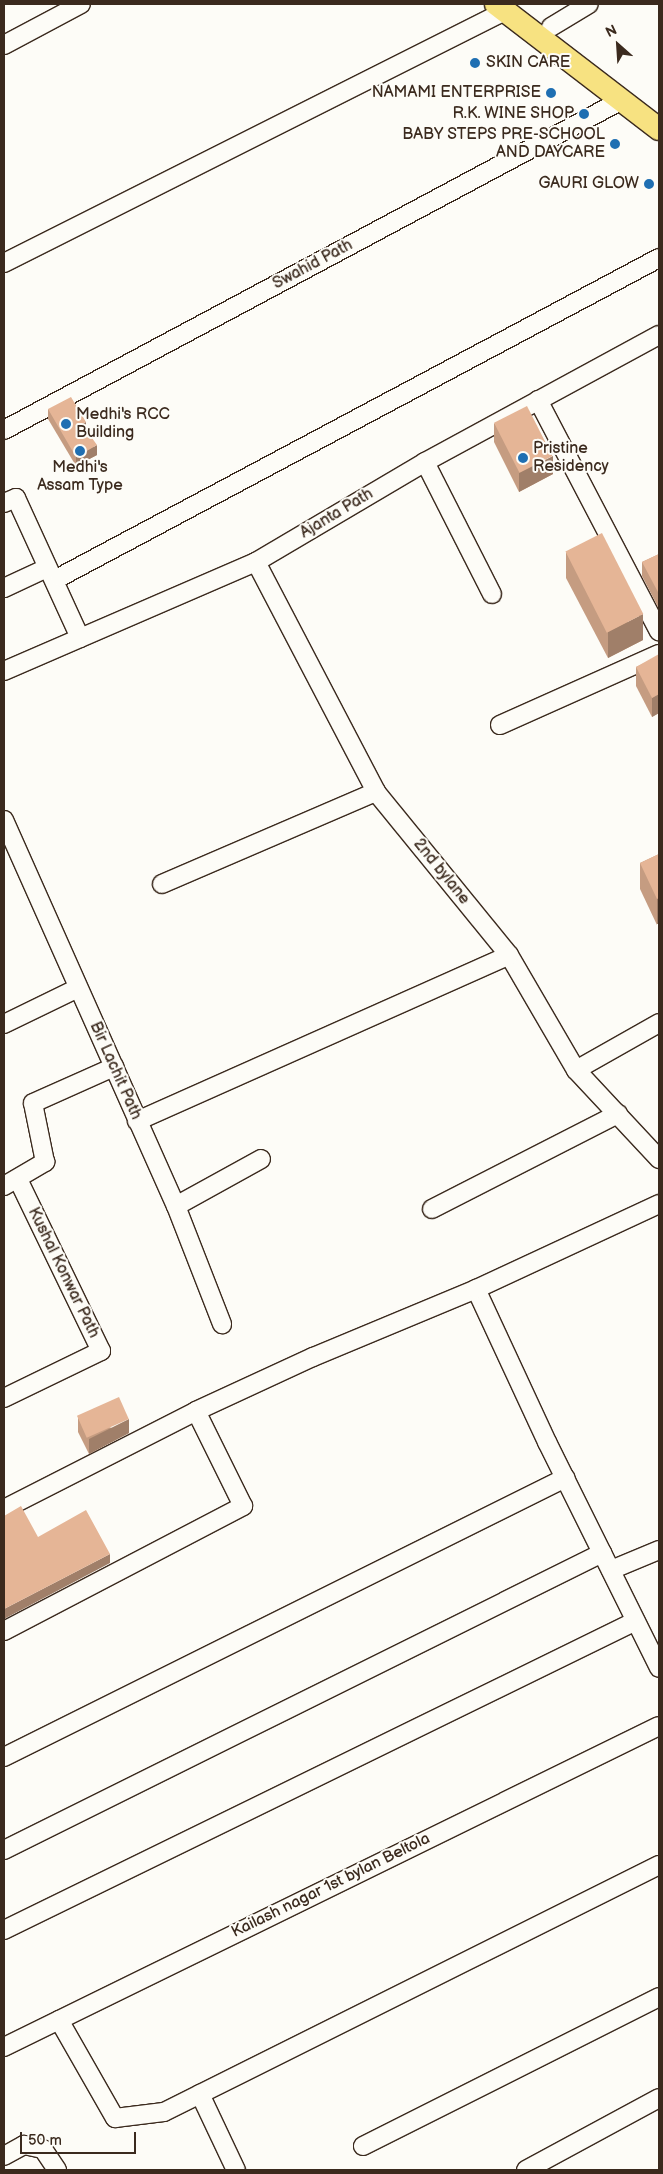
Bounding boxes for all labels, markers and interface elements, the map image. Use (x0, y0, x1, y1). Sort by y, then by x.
north arrow (593, 20, 643, 70)
text: N (603, 21, 620, 41)
place label: SKIN CARE (486, 53, 570, 73)
marker: SKIN CARE (468, 56, 482, 70)
place label: NAMAMI ENTERPRISE (372, 83, 541, 103)
marker: NAMAMI ENTERPRISE (545, 87, 557, 99)
place label: R.K. WINE SHOP (452, 104, 574, 124)
marker: R.K. WINE SHOP (578, 108, 590, 120)
place label: BABY STEPS PRE-SCHOOL AND DAYCARE (402, 125, 605, 163)
marker: BABY STEPS PRE-SCHOOL AND DAYCARE (609, 138, 621, 150)
place label: GAURI GLOW (538, 174, 639, 194)
marker: GAURI GLOW (643, 178, 655, 190)
street label: Swahid Path (270, 236, 356, 294)
place label: Medhi's RCC Building (76, 405, 170, 443)
marker: Medhi's RCC Building (60, 418, 72, 430)
place label: Pristine Residency (533, 439, 609, 477)
marker: Medhi's Assam Type (74, 445, 86, 457)
marker: Pristine Residency (517, 452, 529, 464)
place label: Medhi's Assam Type (37, 458, 123, 496)
street label: Ajanta Path (297, 485, 377, 543)
street label: 2nd bylane (409, 835, 473, 909)
street label: Bir Lachit Path (85, 1019, 145, 1123)
street label: Kushal Konwar Path (23, 1205, 103, 1341)
street label: Kailash nagar 1st bylan Beltola (229, 1830, 433, 1942)
scale bar (22, 2122, 139, 2154)
text: 50 m (28, 2131, 62, 2150)

